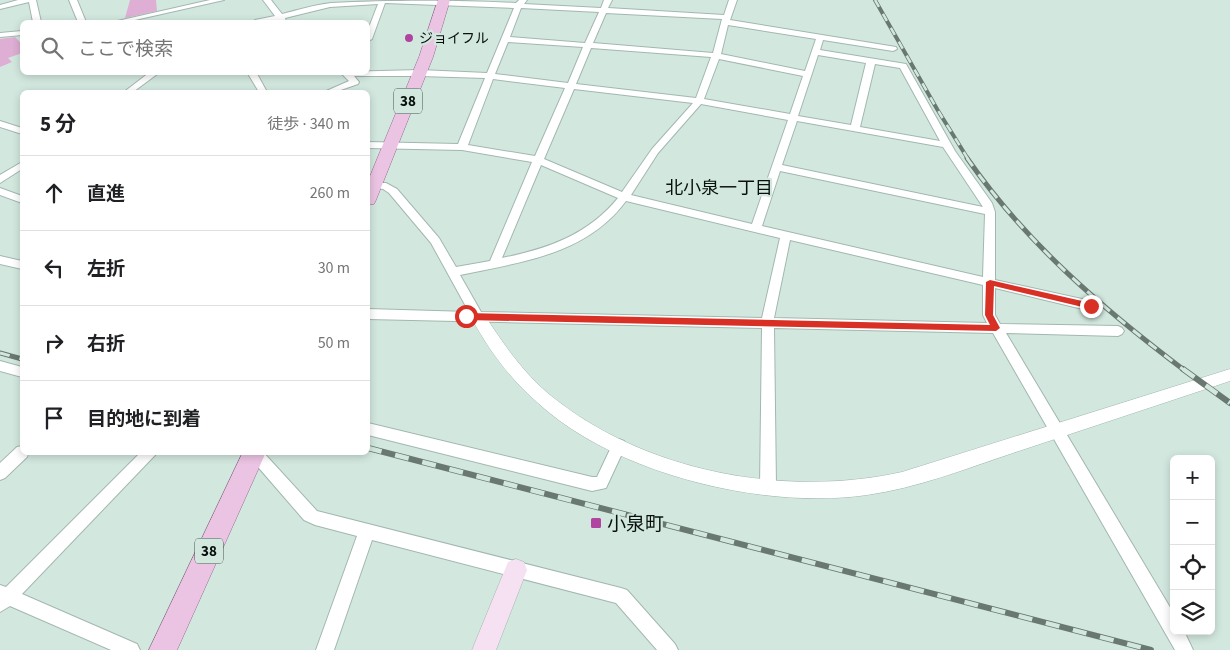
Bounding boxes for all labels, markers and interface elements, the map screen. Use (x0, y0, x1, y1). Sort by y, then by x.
search box (20, 20, 370, 75)
place label: ジョイフル (419, 29, 489, 49)
marker: ジョイフル (403, 32, 415, 44)
icon: search (38, 34, 66, 62)
text: ここで検索 (78, 36, 173, 63)
road number: 38 (394, 88, 422, 114)
text: 5 分 (40, 109, 76, 139)
text: 徒歩 · 340 m (267, 113, 350, 135)
district label: 北小泉一丁目 (665, 176, 773, 201)
icon: ahead (40, 179, 68, 207)
text: 直進 (87, 181, 125, 208)
text: 260 m (310, 182, 350, 204)
icon: left (40, 254, 68, 282)
text: 左折 (87, 256, 125, 283)
text: 30 m (318, 257, 350, 279)
route end (1080, 295, 1103, 318)
route start (455, 305, 478, 328)
icon: right (40, 329, 68, 357)
text: 右折 (87, 331, 125, 358)
text: 50 m (318, 332, 350, 354)
icon: arrive (40, 404, 68, 432)
text: 目的地に到着 (87, 406, 201, 433)
map controls (1170, 455, 1215, 635)
button: + (1170, 455, 1215, 500)
button: − (1170, 500, 1215, 545)
place label: 小泉町 (607, 511, 664, 538)
marker: 小泉町 (589, 516, 603, 530)
road number: 38 (195, 538, 223, 564)
button: locate (1170, 545, 1215, 590)
button: layers (1170, 590, 1215, 635)

